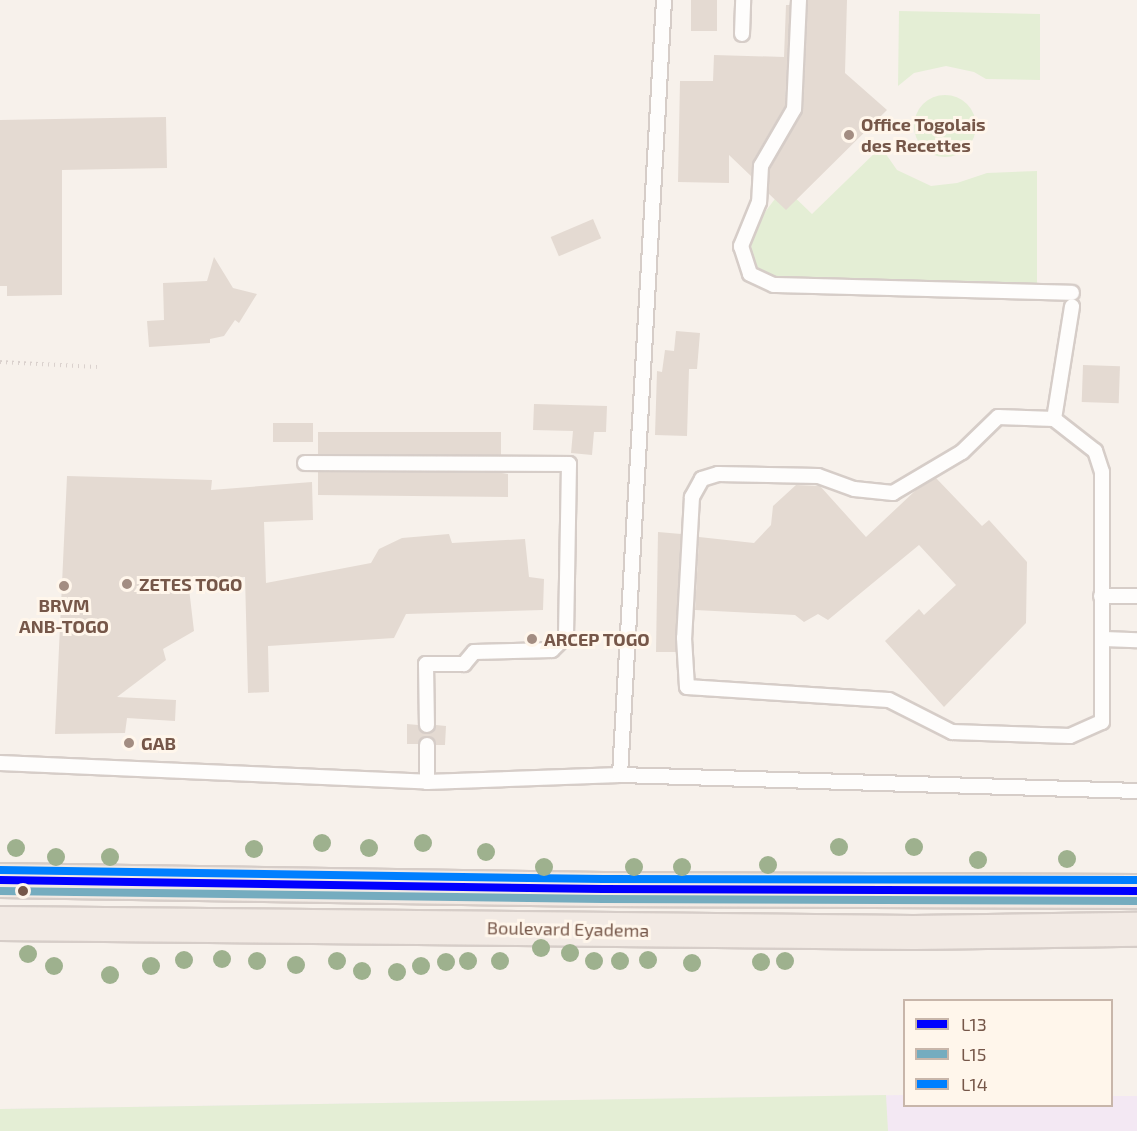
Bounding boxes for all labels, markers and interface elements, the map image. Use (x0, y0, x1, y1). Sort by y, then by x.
place label: Office Togolais des Recettes (861, 114, 986, 156)
marker: Office Togolais des Recettes (842, 128, 856, 142)
place label: ZETES TOGO (139, 573, 243, 595)
marker: ZETES TOGO (120, 577, 134, 591)
marker: BRVM ANB-TOGO (57, 579, 71, 593)
place label: BRVM ANB-TOGO (19, 595, 109, 638)
place label: ARCEP TOGO (544, 628, 650, 650)
marker: ARCEP TOGO (525, 632, 539, 646)
place label: GAB (141, 732, 176, 754)
marker: GAB (122, 736, 136, 750)
unlabelled marker (17, 885, 29, 897)
street label: Boulevard Eyadema (487, 917, 649, 941)
legend (903, 999, 1113, 1107)
text: L13 (961, 1013, 987, 1035)
text: L15 (961, 1043, 986, 1065)
text: L14 (961, 1073, 988, 1095)

